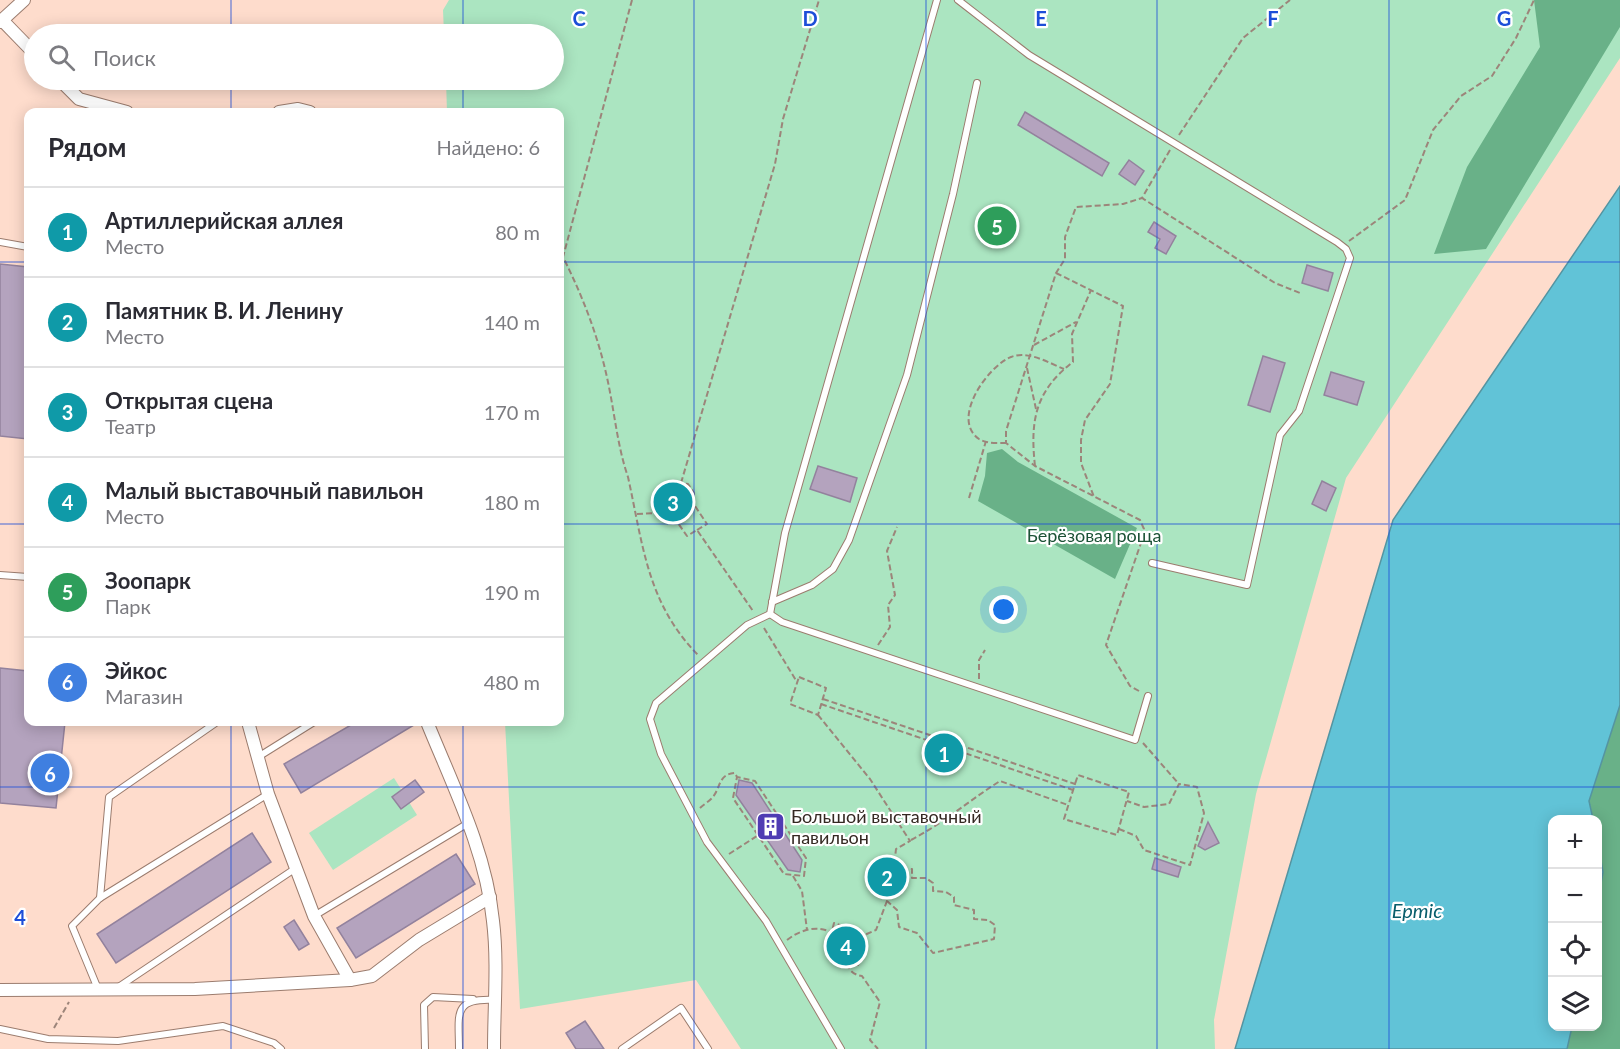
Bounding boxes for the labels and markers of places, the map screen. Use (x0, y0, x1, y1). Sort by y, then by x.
pin: 5 (978, 204, 1016, 248)
pin: 3 (654, 480, 692, 524)
pin: 1 (924, 730, 964, 776)
pin: 6 (31, 750, 70, 796)
place label: Большой выставочный павильон (791, 805, 982, 848)
building icon: Большой выставочный павильон (754, 811, 786, 843)
pin: 2 (868, 854, 906, 900)
pin: 4 (826, 924, 866, 968)

